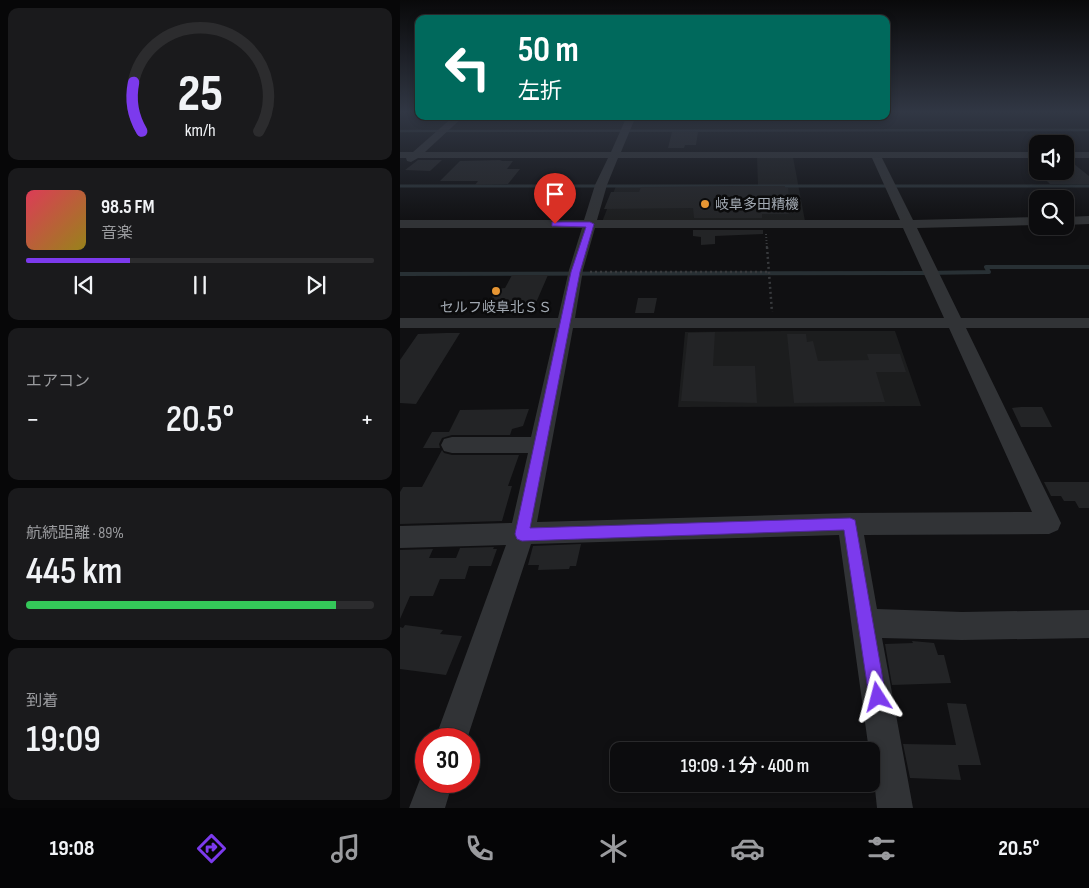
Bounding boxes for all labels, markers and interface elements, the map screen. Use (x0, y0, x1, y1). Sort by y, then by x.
text: 50 m (518, 29, 579, 72)
icon: left (435, 35, 500, 100)
text: 25 (177, 63, 223, 126)
text: 左折 (518, 78, 562, 105)
text: km/h (185, 120, 215, 141)
map controls (1029, 135, 1074, 235)
button: sound (1029, 135, 1074, 180)
pin (534, 173, 576, 224)
icon: arrive (541, 180, 569, 208)
button: search (1029, 190, 1074, 235)
text: 98.5 FM (101, 196, 155, 219)
place label: 岐阜多田精機 (715, 196, 799, 213)
marker: 岐阜多田精機 (699, 198, 711, 210)
text: 音楽 (101, 224, 133, 243)
icon: previous (70, 271, 98, 299)
icon: pause (186, 271, 214, 299)
icon: next (302, 271, 330, 299)
marker: セルフ岐阜北ＳＳ (490, 285, 502, 297)
place label: セルフ岐阜北ＳＳ (440, 299, 552, 316)
text: エアコン (26, 372, 90, 391)
text: 20.5° (166, 397, 234, 442)
text: − (26, 403, 40, 436)
text: + (360, 403, 374, 436)
text: 航続距離 · 89% (26, 524, 124, 543)
text: 445 km (26, 549, 122, 594)
position arrow (851, 670, 903, 722)
text: 到着 (26, 692, 58, 711)
text: 19:09 (26, 717, 101, 762)
speed limit sign: 30 (415, 728, 480, 793)
text: 19:09 · 1 分 · 400 m (681, 755, 809, 778)
icon: directions (194, 831, 229, 866)
icon: music (328, 831, 363, 866)
icon: phone (462, 831, 497, 866)
icon: climate (596, 831, 631, 866)
icon: car (730, 831, 765, 866)
icon: filters (864, 831, 899, 866)
text: 19:08 (50, 835, 94, 862)
text: 20.5° (998, 835, 1039, 862)

